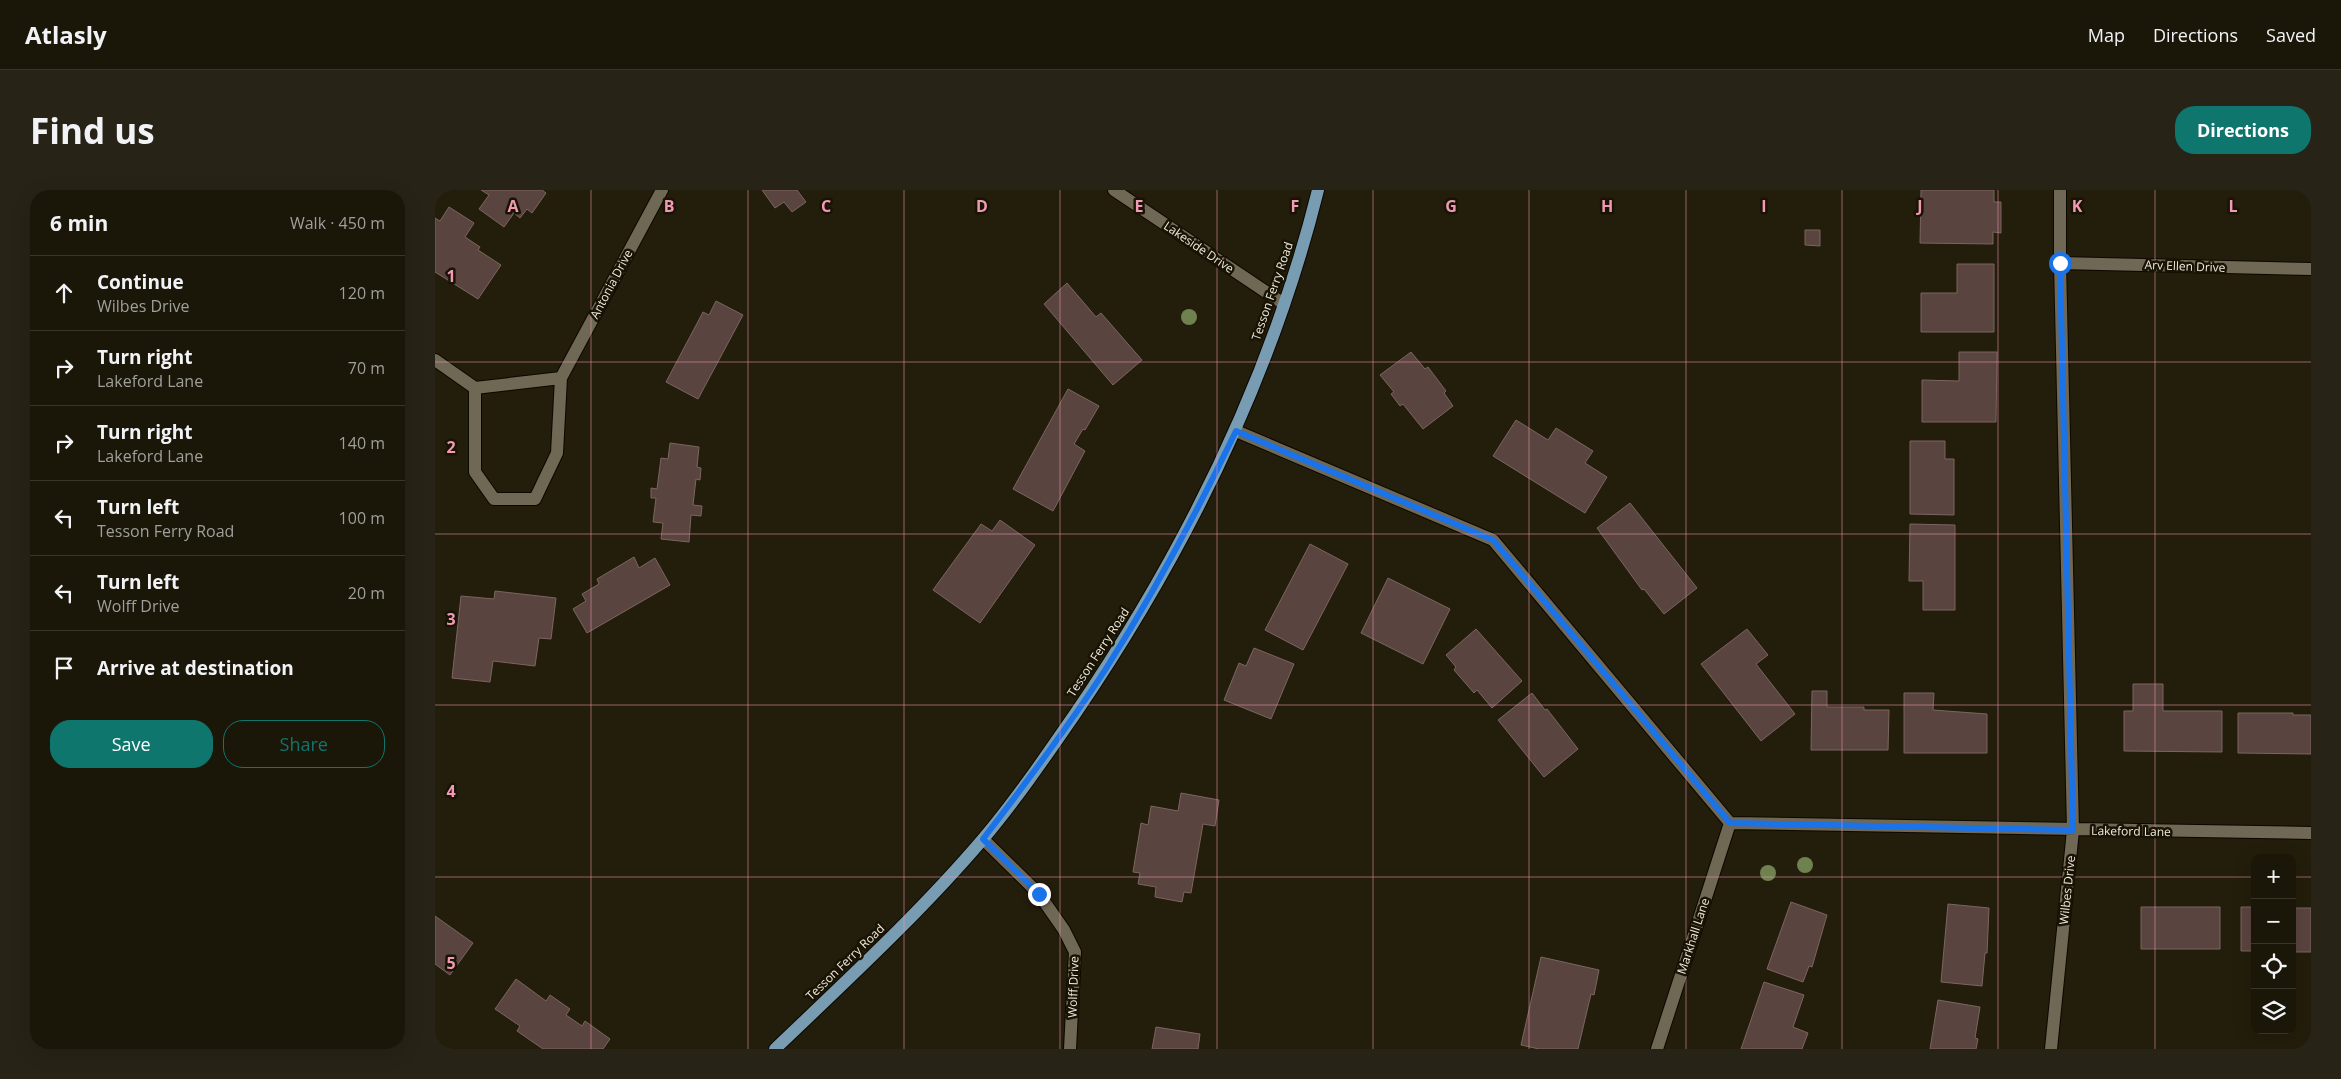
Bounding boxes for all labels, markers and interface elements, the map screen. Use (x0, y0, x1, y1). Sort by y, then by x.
text: Atlasly (25, 18, 107, 51)
text: Map (2088, 23, 2125, 47)
text: Directions (2153, 23, 2238, 47)
text: Saved (2266, 23, 2316, 47)
button: Directions (2175, 106, 2311, 154)
text: Find us (30, 107, 155, 154)
text: A (507, 195, 519, 217)
text: B (664, 195, 674, 217)
text: C (821, 195, 831, 217)
text: D (976, 195, 988, 217)
text: E (1135, 195, 1144, 217)
text: F (1291, 195, 1299, 217)
text: G (1445, 195, 1457, 217)
text: H (1601, 195, 1613, 217)
text: I (1761, 195, 1767, 217)
text: J (1915, 195, 1923, 217)
text: K (2072, 195, 2083, 217)
text: L (2228, 195, 2238, 217)
text: 6 min (50, 209, 108, 237)
text: Walk · 450 m (290, 212, 385, 234)
street label: Lakeside Drive (1161, 217, 1238, 277)
street label: Tesson Ferry Road (1247, 240, 1297, 342)
street label: Antonia Drive (586, 246, 636, 322)
route start (2049, 252, 2072, 275)
street label: Arv Ellen Drive (2144, 256, 2226, 276)
text: 1 (446, 265, 456, 287)
text: Continue (97, 269, 184, 295)
icon: ahead (50, 279, 78, 307)
text: 120 m (339, 282, 385, 304)
text: Wilbes Drive (97, 295, 190, 317)
text: Turn right (97, 344, 192, 370)
icon: right (50, 354, 78, 382)
text: 70 m (348, 357, 385, 379)
text: Lakeford Lane (97, 370, 203, 392)
text: Turn right (97, 419, 192, 445)
icon: right (50, 429, 78, 457)
text: 140 m (339, 432, 385, 454)
text: 2 (446, 436, 456, 458)
text: Lakeford Lane (97, 445, 203, 467)
text: Turn left (97, 494, 179, 520)
icon: left (50, 504, 78, 532)
text: 100 m (339, 507, 385, 529)
text: Tesson Ferry Road (97, 520, 234, 542)
text: Turn left (97, 569, 179, 595)
icon: left (50, 579, 78, 607)
text: 20 m (348, 582, 385, 604)
text: Wolff Drive (97, 595, 180, 617)
street label: Tesson Ferry Road (1063, 604, 1133, 700)
text: 3 (446, 608, 456, 630)
icon: arrive (50, 654, 78, 682)
text: Arrive at destination (97, 655, 294, 681)
button: Save (50, 720, 213, 768)
button: Share (223, 720, 385, 768)
text: 4 (446, 780, 456, 802)
street label: Lakeford Lane (2091, 822, 2171, 840)
street label: Wilbes Drive (2055, 854, 2079, 925)
map controls (2251, 854, 2296, 1034)
button: + (2251, 854, 2296, 899)
route end (1028, 883, 1051, 906)
street label: Markhall Lane (1673, 896, 1713, 976)
button: − (2251, 899, 2296, 944)
street label: Tesson Ferry Road (802, 920, 888, 1004)
button: locate (2251, 944, 2296, 989)
text: 5 (446, 952, 456, 974)
street label: Wolff Drive (1063, 956, 1083, 1018)
button: layers (2251, 989, 2296, 1034)

